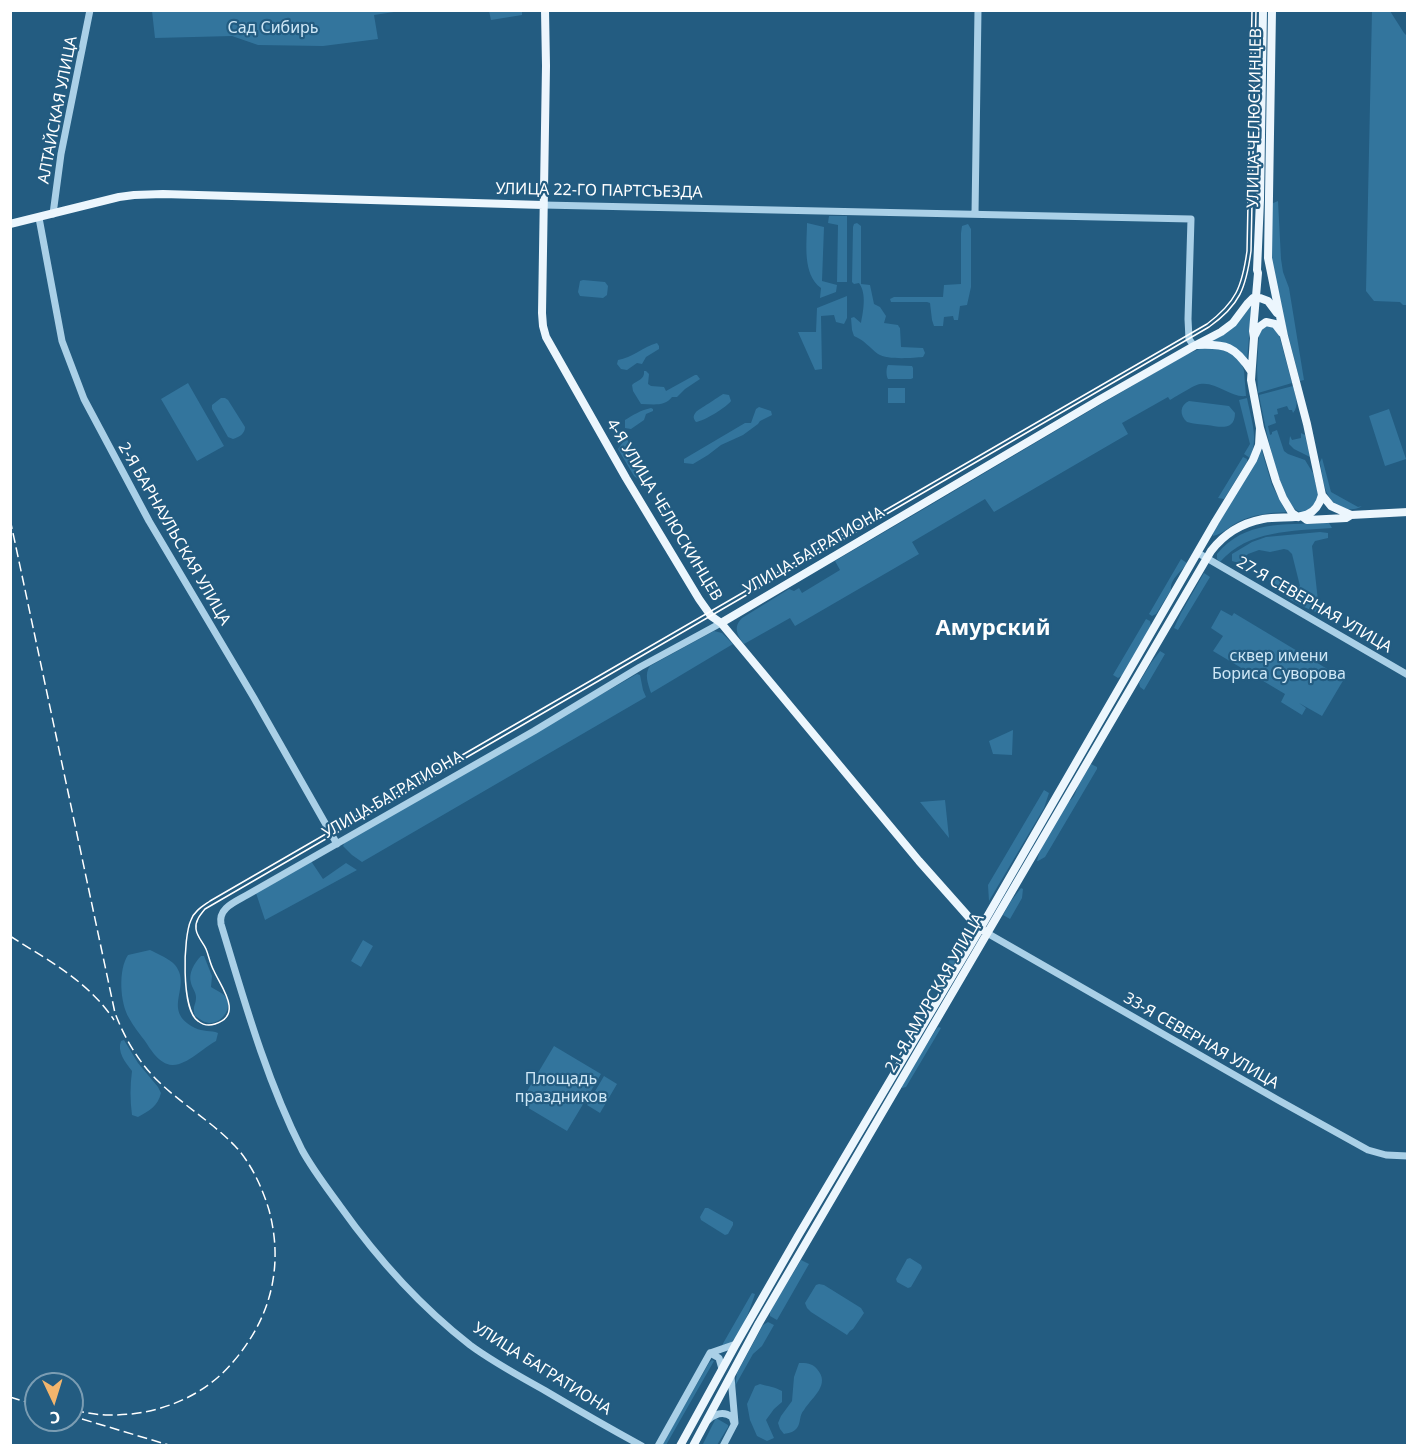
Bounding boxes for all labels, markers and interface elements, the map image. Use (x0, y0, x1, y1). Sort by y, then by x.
park label: Сад Сибирь (227, 18, 319, 38)
street label: УЛИЦА ЧЕЛЮСКИНЦЕВ (1244, 28, 1266, 208)
street label: АЛТАЙСКАЯ УЛИЦА (34, 35, 82, 185)
street label: УЛИЦА 22-ГО ПАРТСЪЕЗДА (495, 180, 703, 202)
street label: 4-Я УЛИЦА ЧЕЛЮСКИНЦЕВ (602, 416, 726, 604)
street label: 2-Я БАРНАУЛЬСКАЯ УЛИЦА (114, 439, 234, 629)
street label: УЛИЦА БАГРАТИОНА (740, 503, 888, 599)
street label: 27-Я СЕВЕРНАЯ УЛИЦА (1233, 553, 1395, 657)
district label: Амурский (936, 616, 1050, 642)
park label: сквер имени Бориса Суворова (1212, 646, 1346, 684)
street label: УЛИЦА БАГРАТИОНА (319, 747, 467, 843)
street label: 21-Я АМУРСКАЯ УЛИЦА (882, 910, 988, 1076)
street label: 33-Я СЕВЕРНАЯ УЛИЦА (1120, 989, 1282, 1093)
park label: Площадь праздников (515, 1069, 607, 1107)
street label: УЛИЦА БАГРАТИОНА (469, 1319, 615, 1419)
north arrow (24, 1372, 84, 1432)
text: С (49, 1407, 61, 1429)

